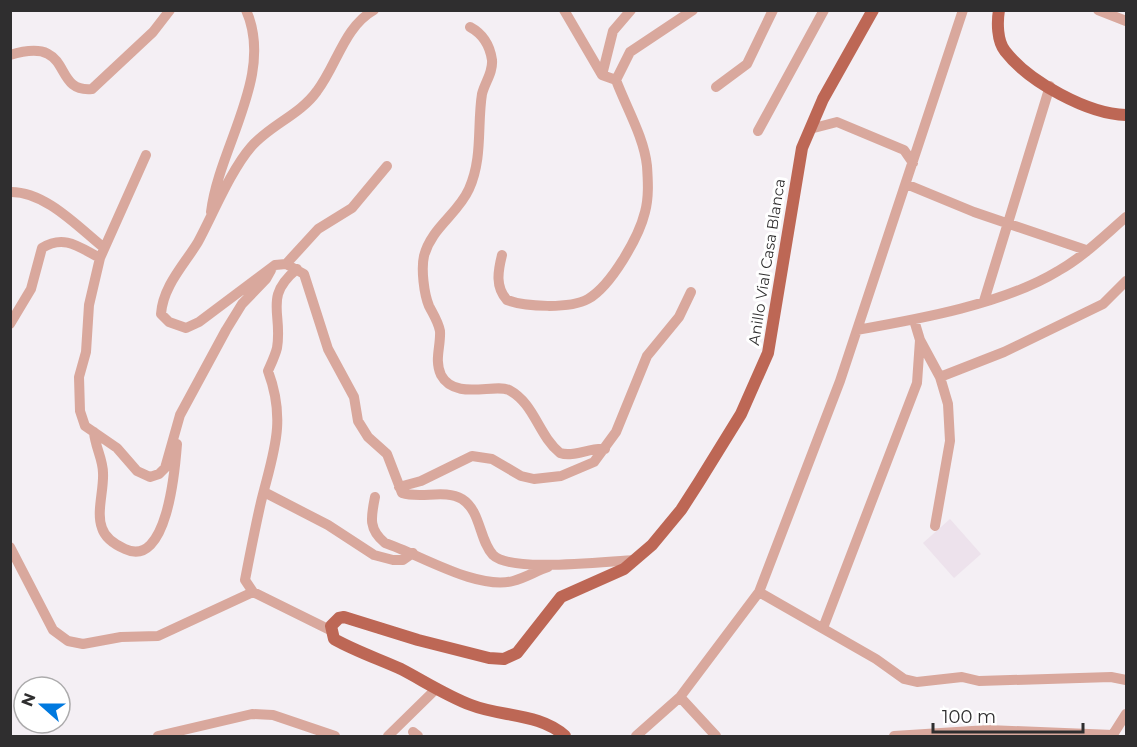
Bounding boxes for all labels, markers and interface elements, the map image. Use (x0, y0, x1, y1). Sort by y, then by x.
street label: Anillo Vial Casa Blanca (744, 177, 789, 347)
north arrow (12, 675, 72, 735)
text: N (17, 690, 40, 709)
scale bar (933, 696, 1083, 734)
text: 100 m (942, 706, 996, 728)

